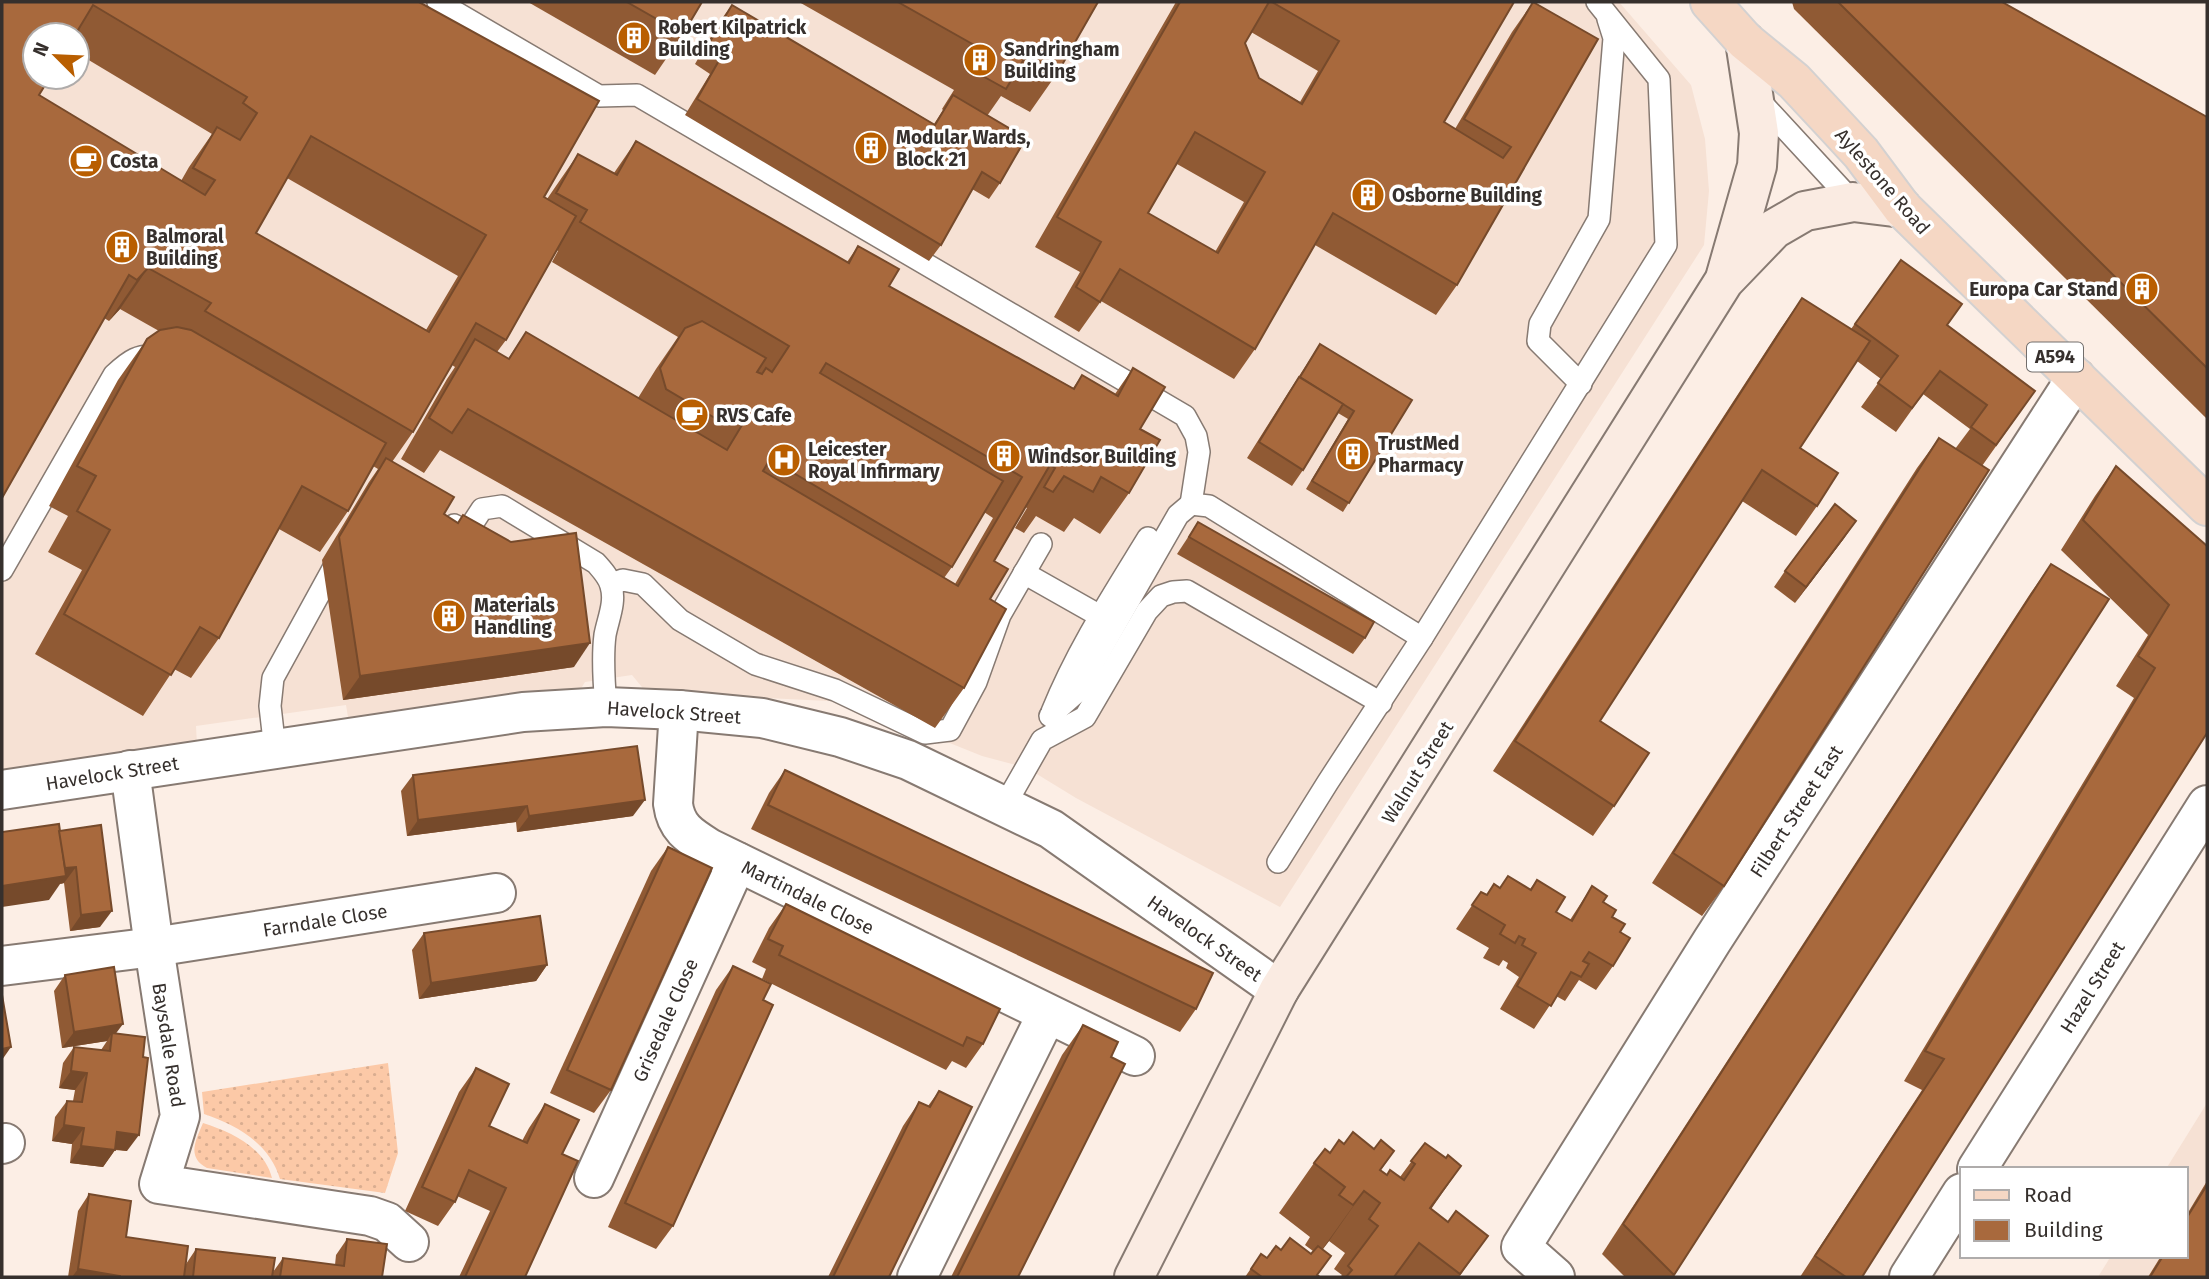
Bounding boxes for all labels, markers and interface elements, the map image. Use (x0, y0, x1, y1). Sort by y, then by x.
place label: Robert Kilpatrick Building (658, 16, 807, 61)
building icon: Robert Kilpatrick Building (615, 19, 653, 57)
north arrow (21, 21, 91, 91)
place label: Sandringham Building (1004, 38, 1119, 83)
text: N (28, 39, 54, 60)
building icon: Sandringham Building (961, 41, 999, 79)
street label: Aylestone Road (1830, 124, 1935, 239)
place label: Modular Wards, Block 21 (896, 126, 1031, 171)
building icon: Modular Wards, Block 21 (852, 129, 890, 167)
cafe icon: Costa (67, 142, 105, 180)
place label: Costa (110, 150, 158, 173)
building icon: Osborne Building (1349, 176, 1387, 214)
place label: Osborne Building (1392, 184, 1543, 207)
place label: Balmoral Building (146, 225, 224, 270)
building icon: Balmoral Building (103, 228, 141, 266)
building icon: Europa Car Stand (2123, 270, 2161, 308)
place label: Europa Car Stand (1969, 278, 2118, 301)
road number: A594 (2027, 342, 2083, 372)
cafe icon: RVS Cafe (673, 396, 711, 434)
place label: RVS Cafe (716, 404, 792, 427)
place label: TrustMed Pharmacy (1378, 432, 1464, 477)
building icon: TrustMed Pharmacy (1334, 435, 1372, 473)
building icon: Windsor Building (985, 437, 1023, 475)
place label: Leicester Royal Infirmary (808, 438, 940, 483)
hospital icon: Leicester Royal Infirmary (765, 441, 803, 479)
place label: Windsor Building (1028, 445, 1176, 468)
place label: Materials Handling (474, 594, 555, 639)
building icon: Materials Handling (430, 597, 468, 635)
street label: Havelock Street (606, 696, 742, 729)
street label: Walnut Street (1377, 717, 1458, 828)
street label: Filbert Street East (1745, 741, 1848, 882)
street label: Havelock Street (44, 752, 180, 795)
street label: Martindale Close (738, 855, 878, 939)
street label: Havelock Street (1143, 890, 1267, 986)
street label: Farndale Close (261, 899, 389, 942)
street label: Hazel Street (2055, 937, 2130, 1037)
street label: Grisedale Close (628, 955, 703, 1085)
street label: Baysdale Road (147, 981, 190, 1109)
legend (1960, 1167, 2188, 1258)
text: Road (2024, 1182, 2072, 1208)
text: Building (2024, 1217, 2103, 1243)

